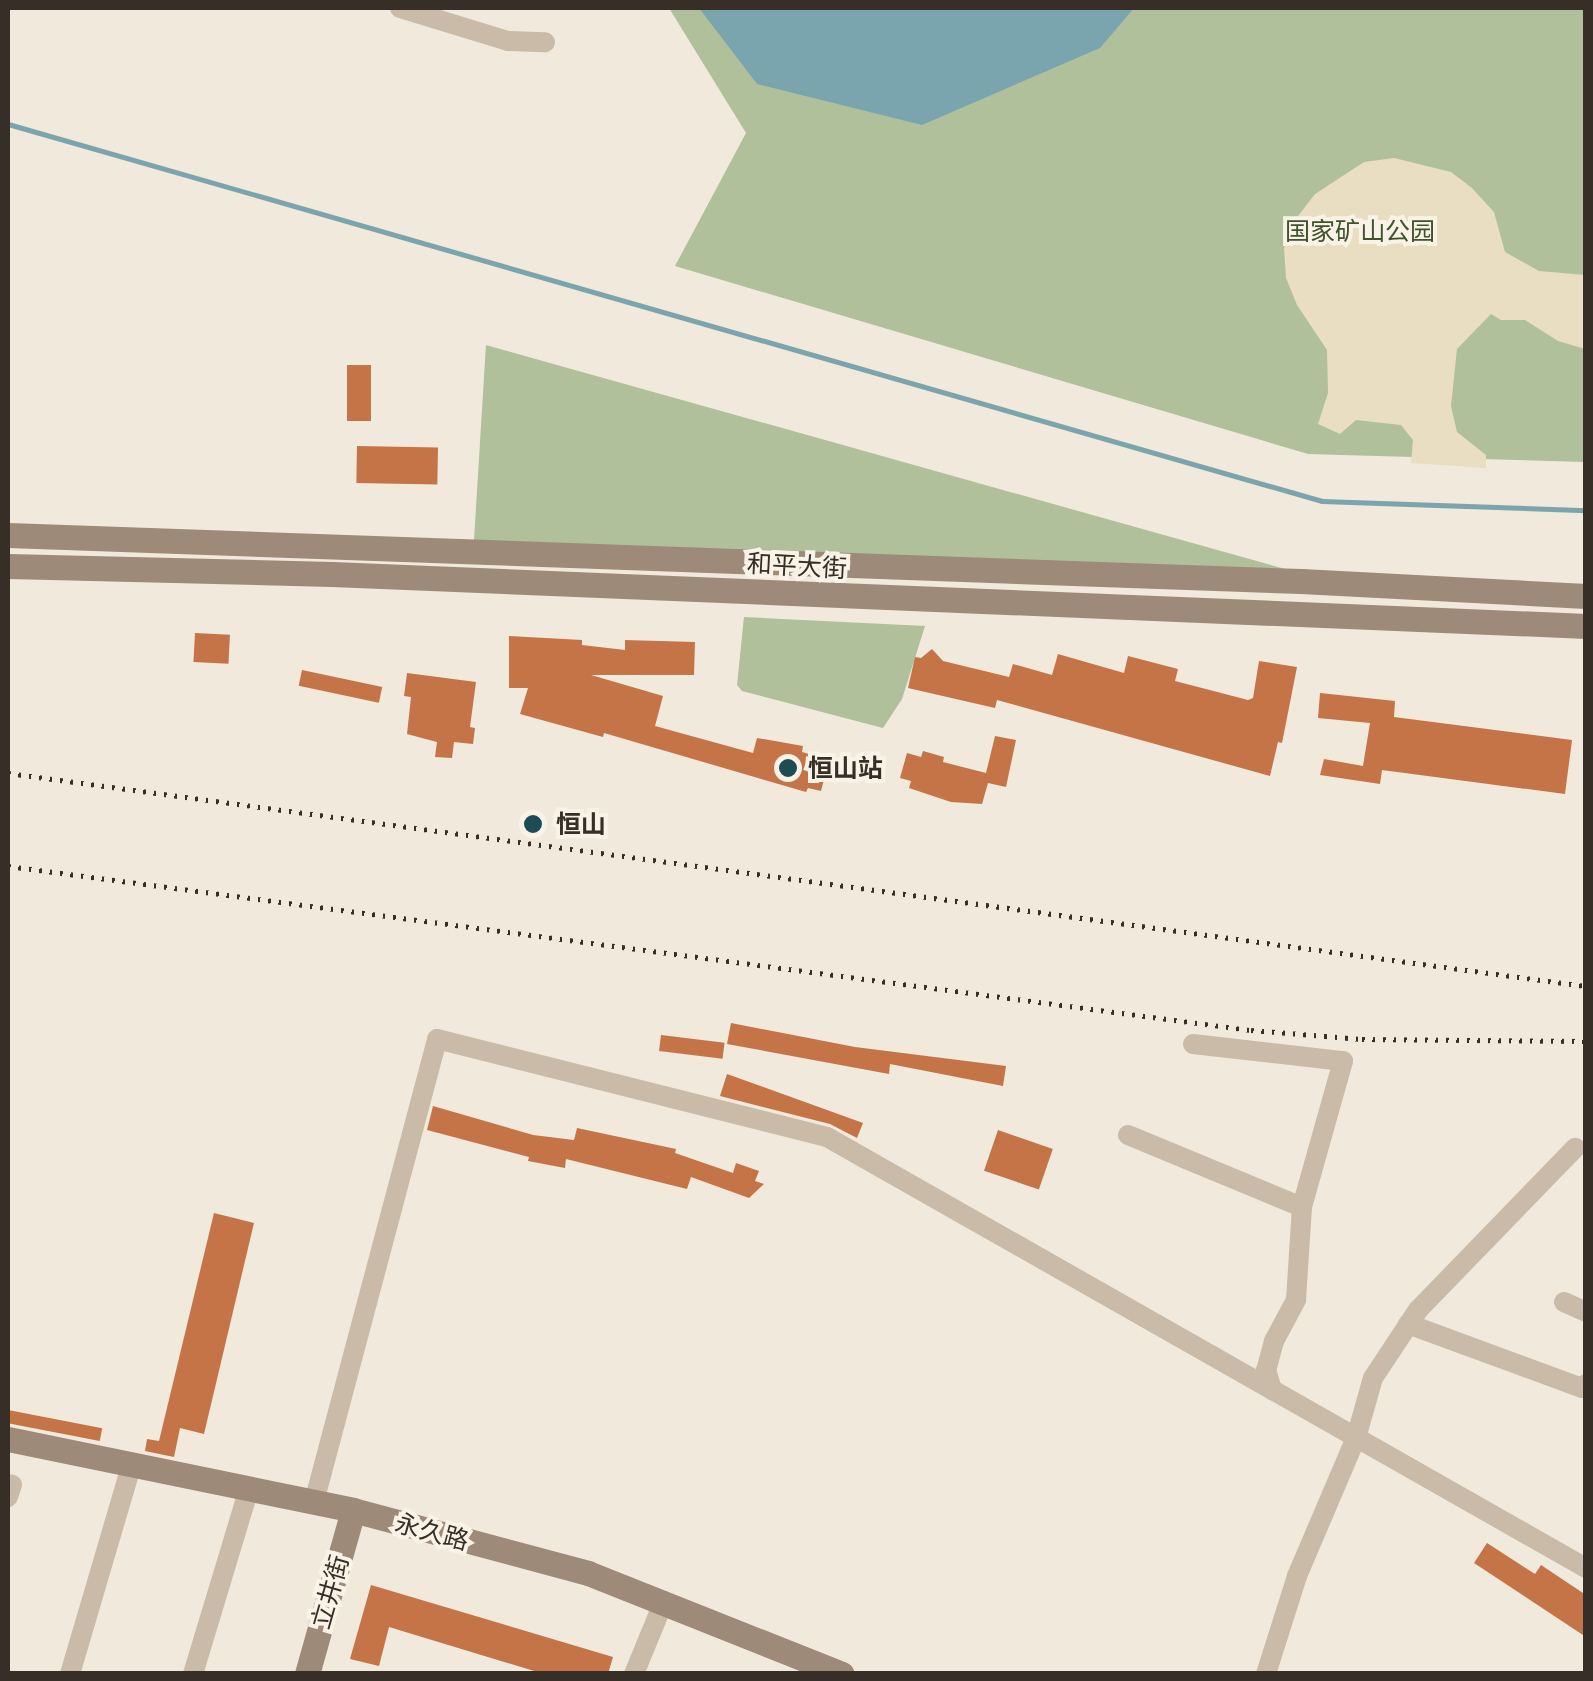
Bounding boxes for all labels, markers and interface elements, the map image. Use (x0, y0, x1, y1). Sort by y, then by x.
park label: 国家矿山公园 (1285, 216, 1435, 246)
street label: 和平大街 (746, 548, 848, 584)
place label: 恒山站 (808, 753, 883, 783)
marker: 恒山站 (777, 757, 799, 779)
place label: 恒山 (556, 809, 606, 839)
marker: 恒山 (520, 811, 546, 837)
street label: 永久路 (392, 1508, 472, 1556)
street label: 立井街 (305, 1552, 355, 1632)

